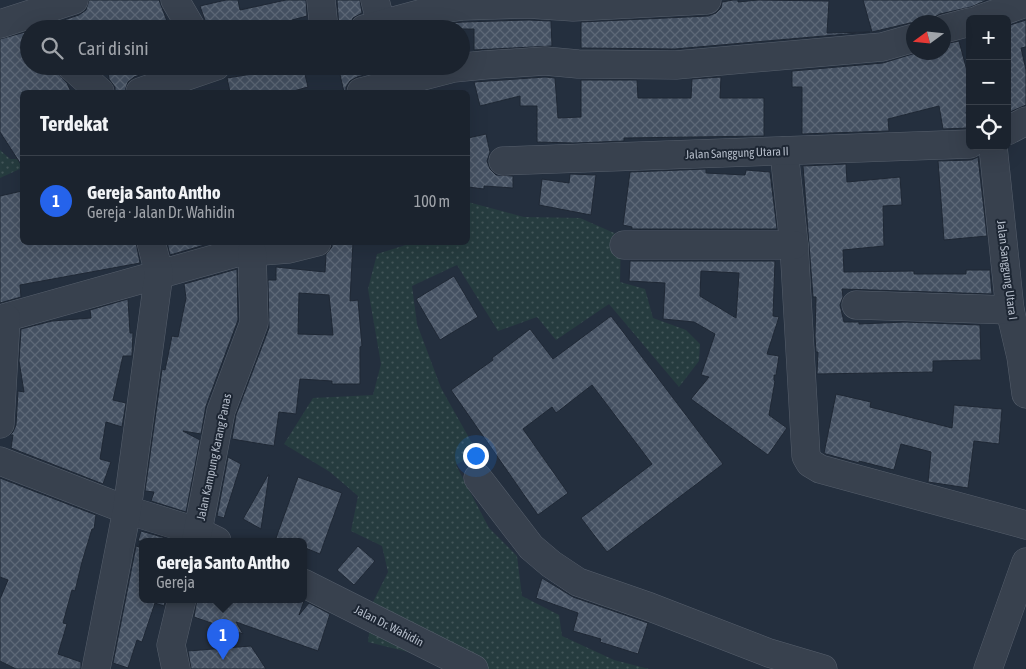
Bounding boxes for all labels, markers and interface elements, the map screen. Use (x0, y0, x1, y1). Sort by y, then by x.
north arrow (906, 15, 951, 60)
map controls (966, 15, 1011, 150)
button: + (966, 15, 1011, 60)
search box (20, 20, 470, 75)
icon: search (38, 34, 66, 62)
text: Cari di sini (78, 37, 149, 59)
button: − (966, 60, 1011, 105)
button: locate (966, 105, 1011, 150)
text: Terdekat (40, 111, 108, 135)
street label: Jalan Sanggung Utara II (685, 144, 789, 162)
text: Gereja Santo Antho (87, 181, 221, 203)
text: 1 (52, 192, 60, 210)
text: 100 m (414, 192, 450, 210)
text: Gereja · Jalan Dr. Wahidin (87, 203, 235, 221)
street label: Jalan Sanggung Utara I (994, 219, 1020, 321)
street label: Jalan Kampung Karang Panas (194, 392, 234, 522)
your location (463, 443, 489, 469)
popup (139, 538, 307, 603)
text: Gereja Santo Antho (156, 551, 290, 573)
text: Gereja (156, 573, 195, 591)
street label: Jalan Dr. Wahidin (352, 603, 426, 649)
pin: 1 (207, 619, 239, 660)

